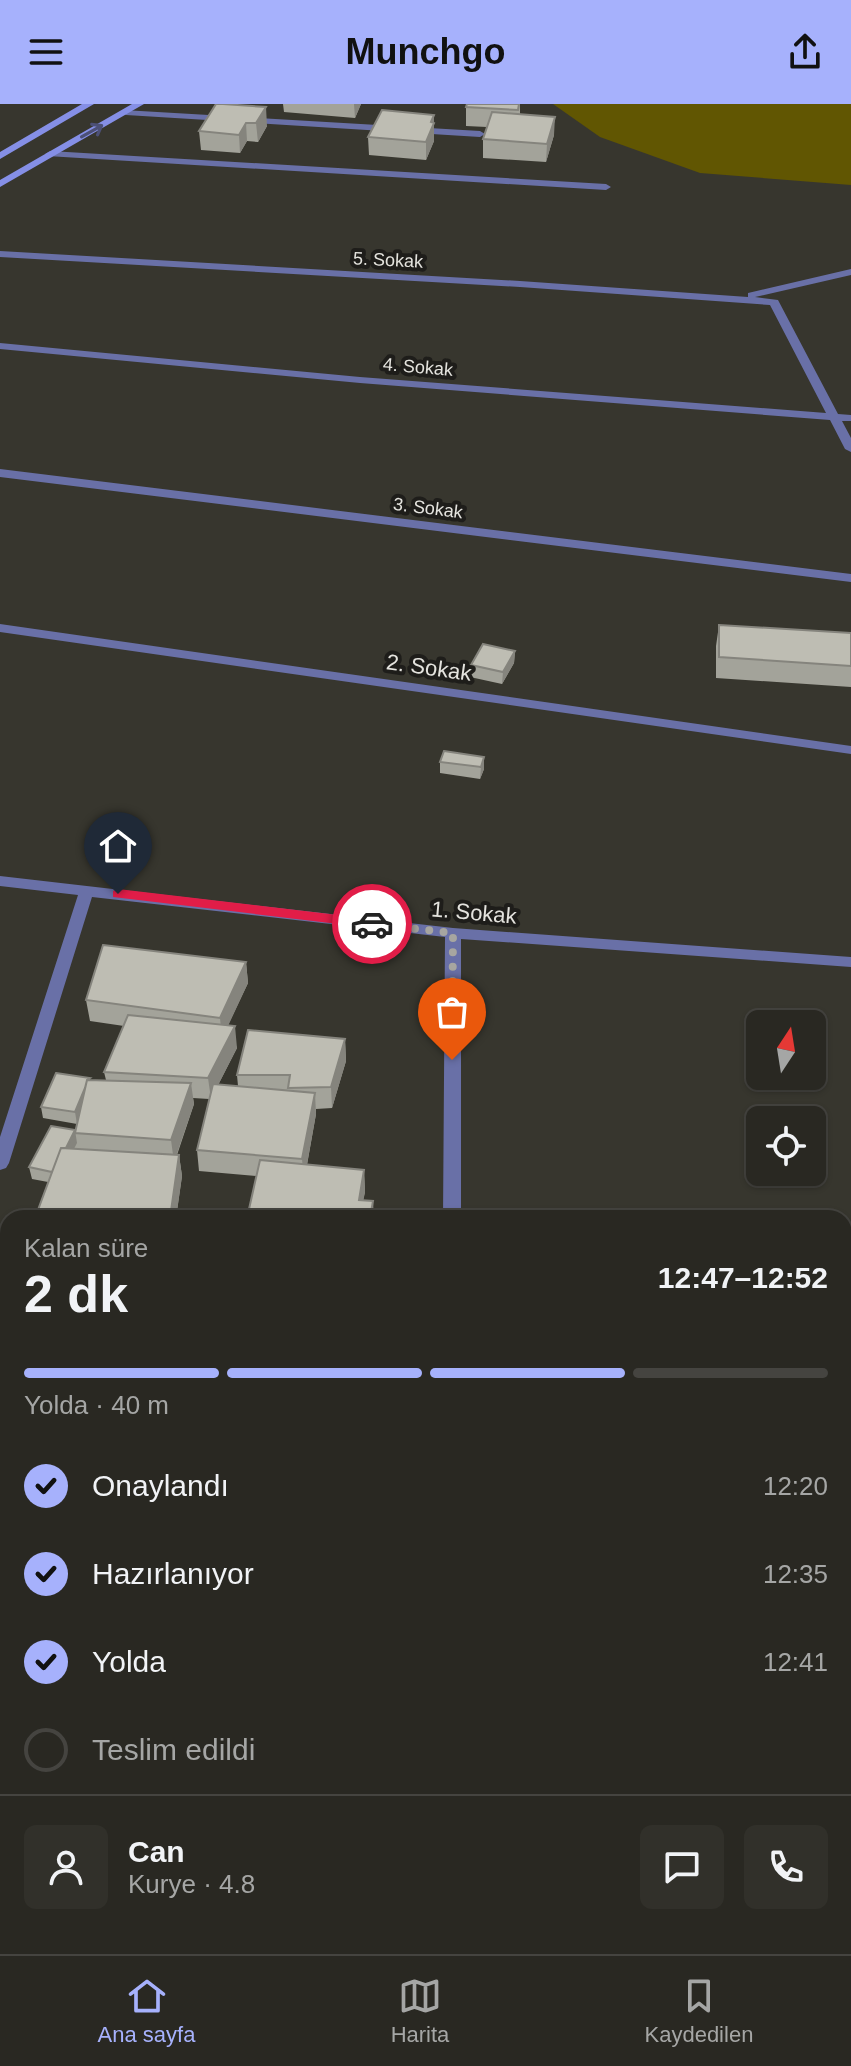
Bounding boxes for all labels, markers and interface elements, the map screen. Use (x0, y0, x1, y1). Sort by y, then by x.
icon: menu (24, 30, 68, 74)
icon: share (783, 30, 827, 74)
text: Munchgo (346, 31, 505, 72)
one-way arrow (79, 123, 103, 138)
street label: 5. Sokak (353, 248, 424, 272)
street label: 4. Sokak (382, 354, 455, 380)
street label: 3. Sokak (392, 494, 465, 522)
street label: 2. Sokak (385, 649, 474, 686)
pin (84, 812, 152, 894)
icon: home (96, 824, 140, 868)
courier (332, 884, 412, 964)
street label: 1. Sokak (430, 896, 519, 929)
icon: car (350, 902, 394, 946)
pin (418, 978, 486, 1060)
icon: bag (430, 990, 474, 1034)
north arrow (746, 1010, 826, 1090)
map controls (746, 1010, 826, 1186)
button: locate (746, 1106, 826, 1186)
text: Kalan süre (24, 1233, 148, 1263)
text: 12:47–12:52 (658, 1261, 828, 1294)
text: 2 dk (24, 1265, 128, 1323)
text: Yolda · 40 m (24, 1390, 169, 1420)
icon: check (24, 1464, 68, 1508)
text: Onaylandı (92, 1469, 229, 1502)
text: 12:20 (763, 1471, 828, 1501)
icon: check (24, 1552, 68, 1596)
text: Hazırlanıyor (92, 1557, 254, 1590)
text: 12:35 (763, 1559, 828, 1589)
icon: check (24, 1640, 68, 1684)
text: Yolda (92, 1645, 166, 1678)
text: 12:41 (763, 1647, 828, 1677)
text: Teslim edildi (92, 1733, 255, 1766)
button: person (24, 1825, 108, 1909)
button: chat (640, 1825, 724, 1909)
button: phone (744, 1825, 828, 1909)
text: Can (128, 1835, 185, 1868)
text: Kurye · 4.8 (128, 1869, 255, 1899)
tab: Ana sayfa (98, 1974, 195, 2048)
tab: Harita (391, 1974, 449, 2048)
tab: Kaydedilen (645, 1974, 753, 2048)

